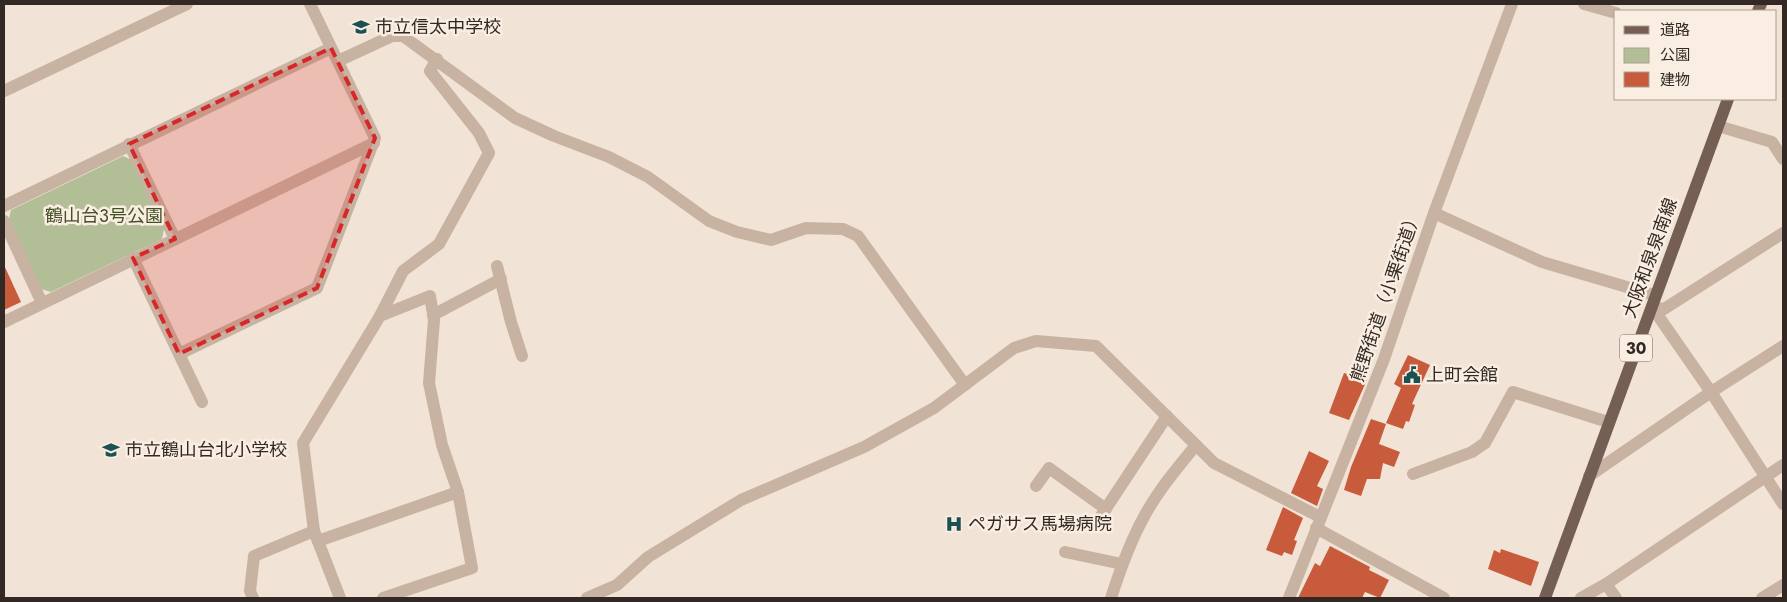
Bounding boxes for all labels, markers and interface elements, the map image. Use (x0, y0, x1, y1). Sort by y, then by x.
legend (1614, 10, 1777, 100)
place label: 市立信太中学校 (375, 14, 501, 40)
school or university icon: 市立信太中学校 (351, 17, 371, 37)
text: 道路 (1660, 19, 1690, 41)
text: 公園 (1660, 44, 1690, 66)
text: 建物 (1660, 69, 1690, 91)
street label: 大阪和泉泉南線 (1616, 194, 1684, 322)
park label: 鶴山台3号公園 (45, 203, 163, 229)
street label: 熊野街道（小栗街道） (1344, 207, 1428, 385)
road number: 30 (1620, 334, 1652, 362)
place label: 上町会館 (1426, 362, 1498, 388)
public building icon: 上町会館 (1402, 365, 1422, 385)
place label: 市立鶴山台北小学校 (125, 437, 287, 463)
school or university icon: 市立鶴山台北小学校 (101, 440, 121, 460)
place label: ペガサス馬場病院 (968, 511, 1112, 537)
hospital icon: ペガサス馬場病院 (944, 514, 964, 534)

